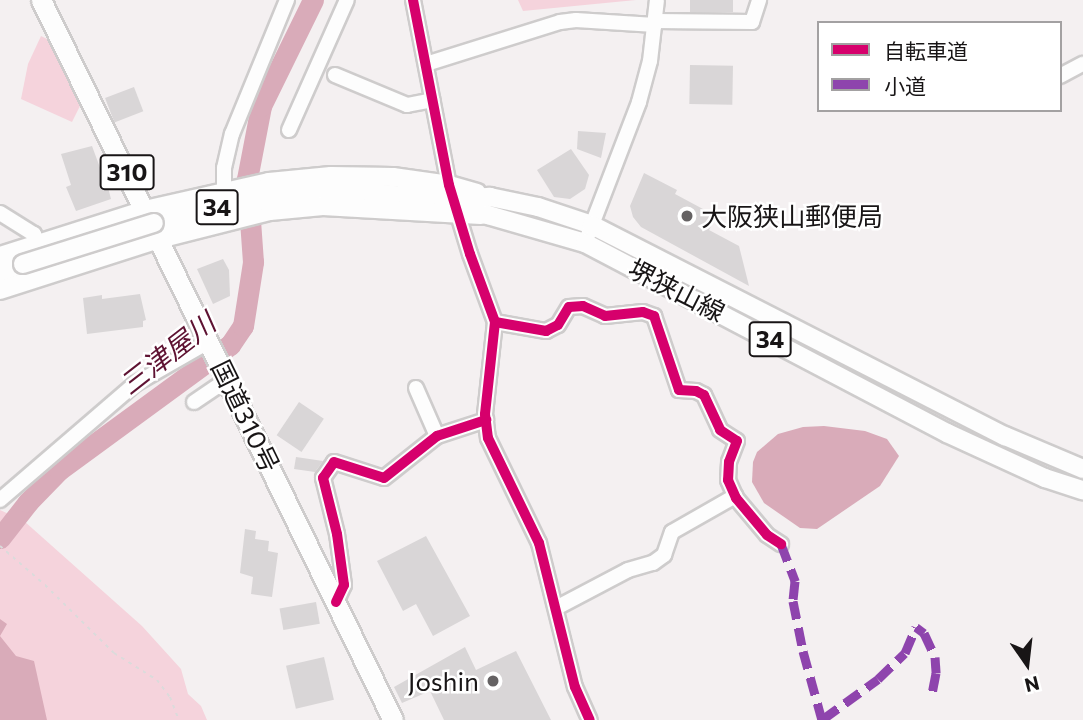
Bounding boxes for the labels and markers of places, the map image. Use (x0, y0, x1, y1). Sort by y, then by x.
place label: 大阪狭山郵便局 (701, 200, 883, 232)
marker: 大阪狭山郵便局 (679, 208, 695, 224)
place label: Joshin (408, 665, 479, 697)
marker: Joshin (485, 673, 501, 689)

